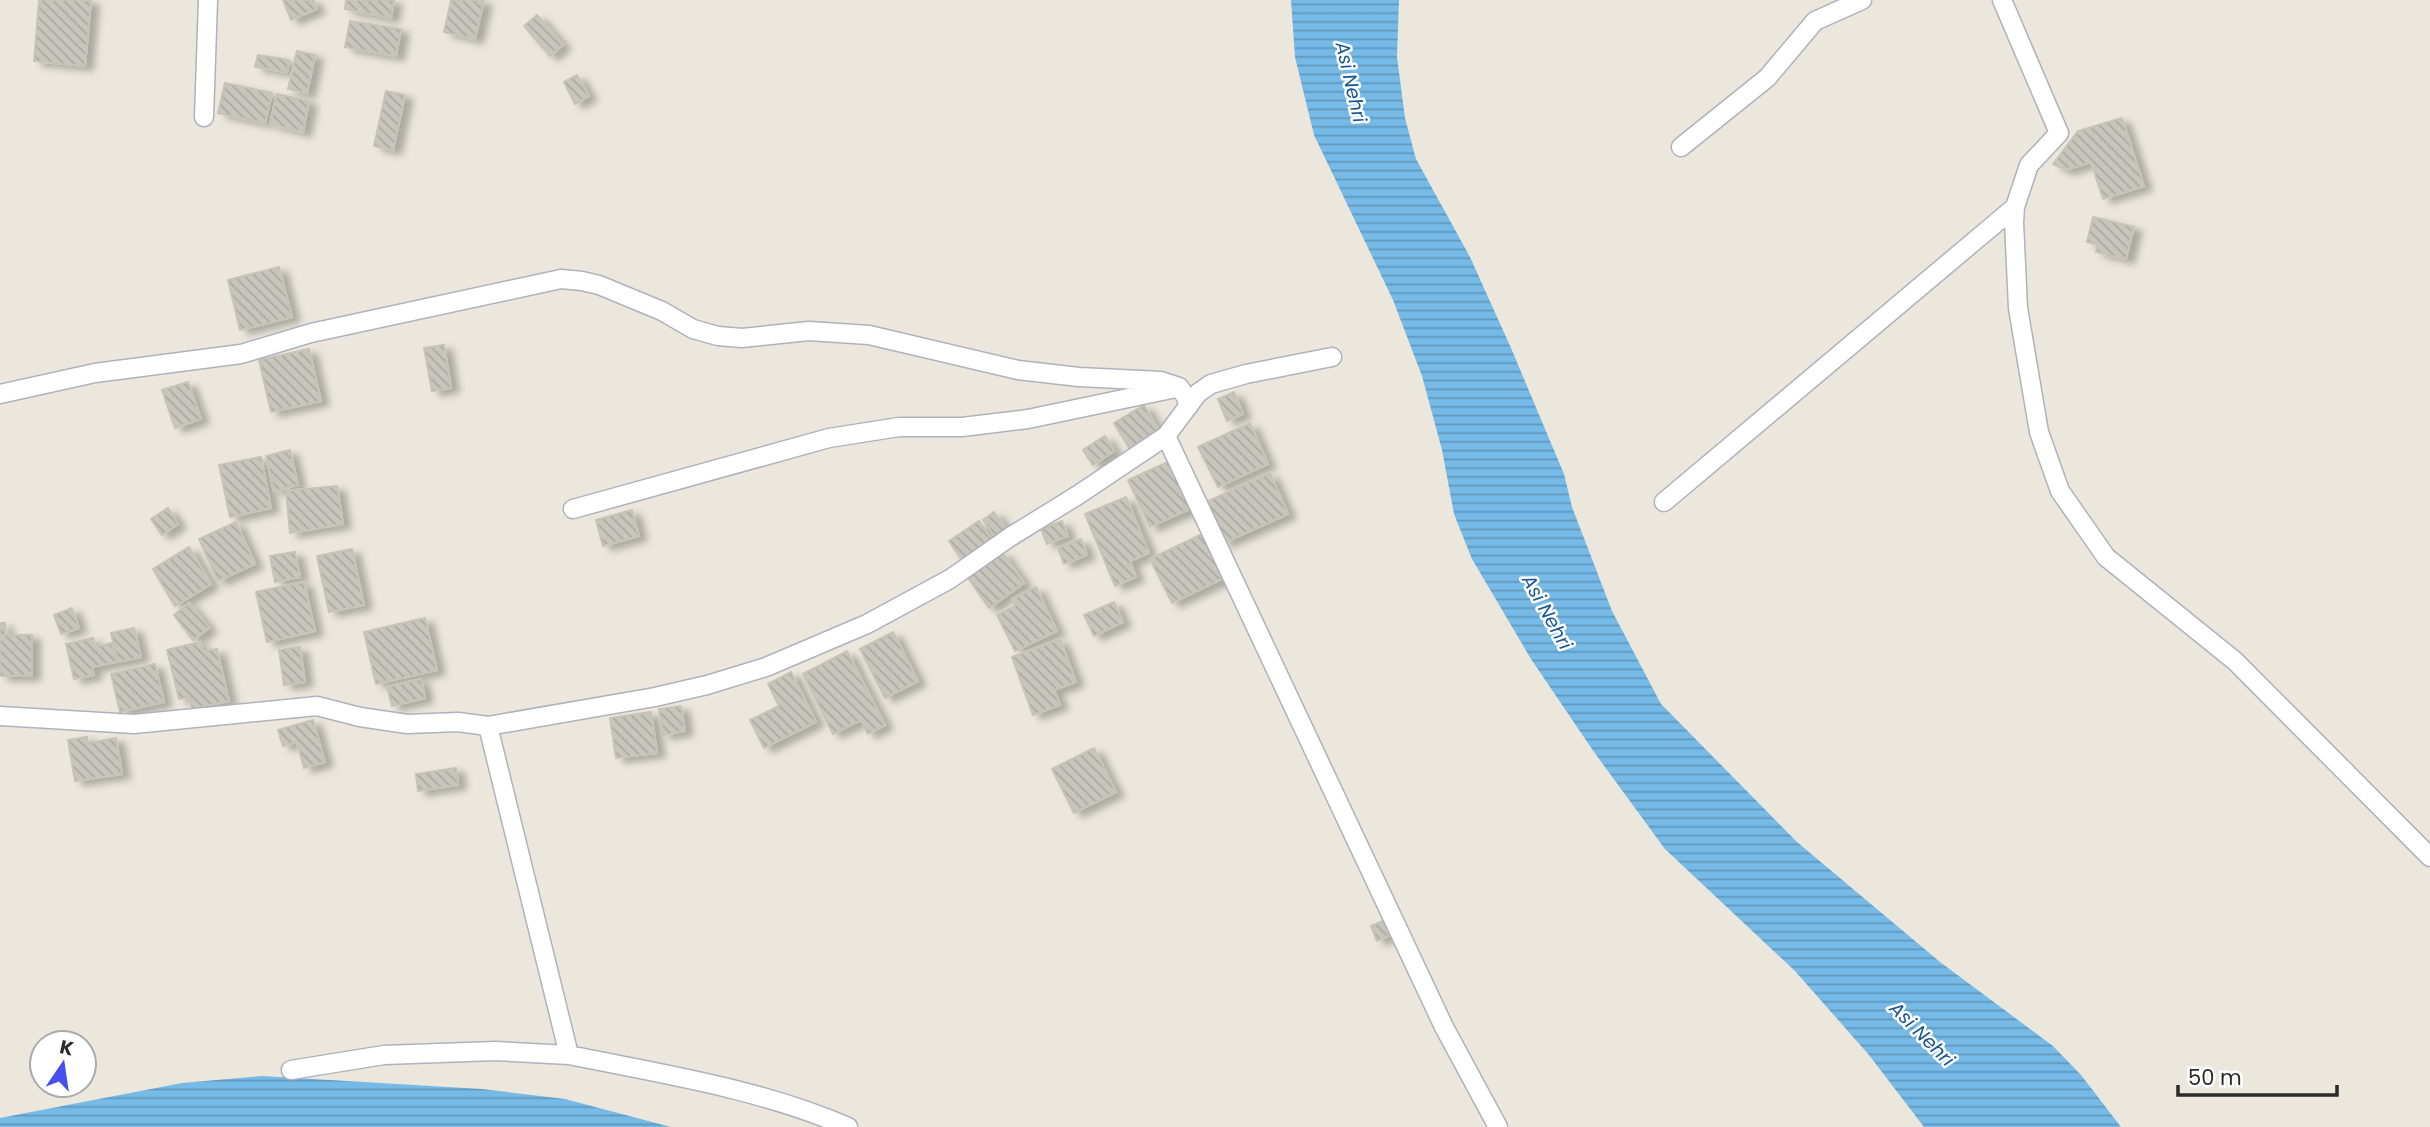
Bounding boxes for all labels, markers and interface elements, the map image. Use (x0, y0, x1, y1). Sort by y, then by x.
water label: Asi Nehri (1328, 38, 1373, 125)
water label: Asi Nehri (1515, 569, 1579, 655)
water label: Asi Nehri (1883, 995, 1961, 1073)
north arrow (28, 1029, 98, 1099)
text: K (57, 1033, 76, 1063)
scale bar (2178, 1054, 2337, 1098)
text: 50 m (2188, 1063, 2242, 1092)

